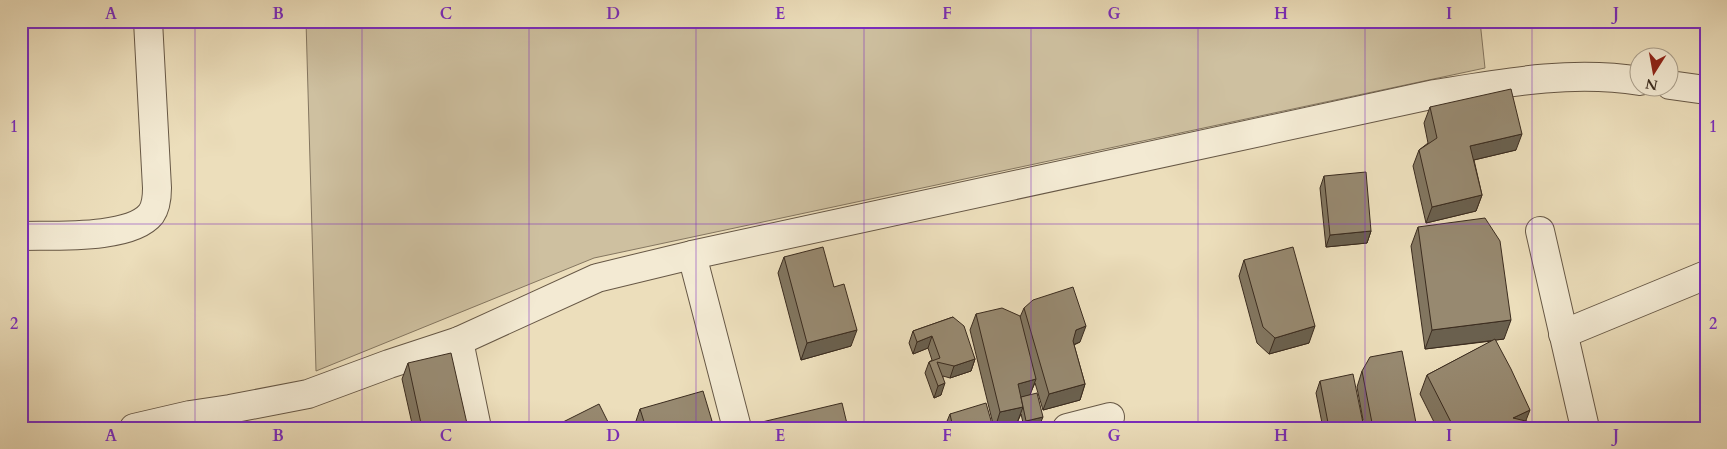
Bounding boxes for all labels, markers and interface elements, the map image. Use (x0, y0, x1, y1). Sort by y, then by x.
text: A (105, 3, 117, 25)
text: B (272, 3, 284, 25)
text: C (440, 3, 452, 25)
text: D (606, 3, 620, 25)
text: E (775, 3, 785, 25)
text: F (942, 3, 952, 25)
text: G (1107, 3, 1121, 25)
text: H (1274, 3, 1288, 25)
text: I (1446, 3, 1452, 25)
text: J (1611, 3, 1619, 25)
north arrow (1630, 48, 1680, 98)
text: N (1644, 74, 1659, 95)
text: 1 (10, 116, 18, 138)
text: 1 (1709, 116, 1717, 138)
text: 2 (10, 313, 18, 335)
text: 2 (1709, 313, 1717, 335)
text: A (105, 425, 117, 447)
text: B (272, 425, 284, 447)
text: C (440, 425, 452, 447)
text: D (606, 425, 620, 447)
text: E (775, 425, 785, 447)
text: F (942, 425, 952, 447)
text: G (1107, 425, 1121, 447)
text: H (1274, 425, 1288, 447)
text: I (1446, 425, 1452, 447)
text: J (1611, 425, 1619, 447)

